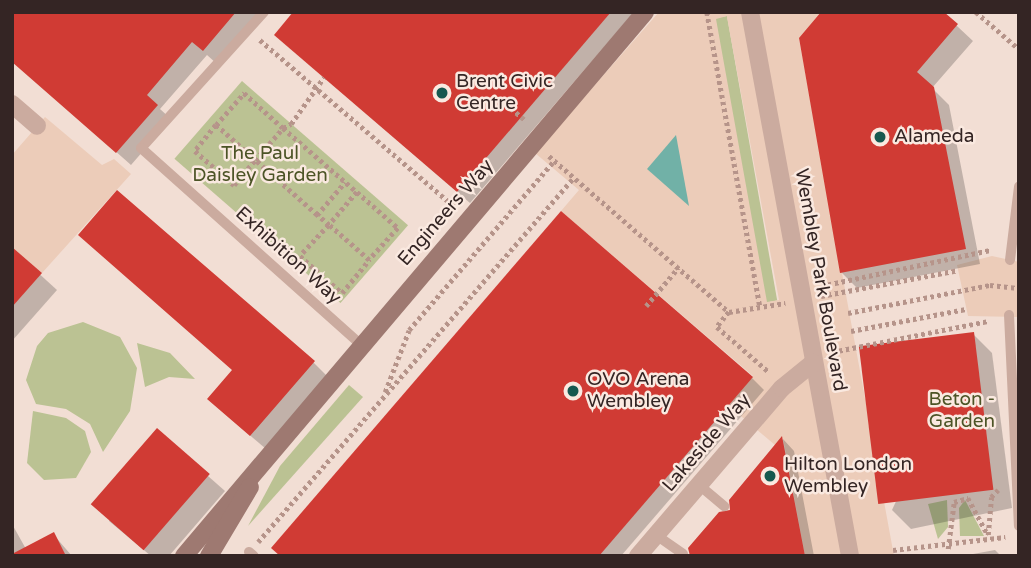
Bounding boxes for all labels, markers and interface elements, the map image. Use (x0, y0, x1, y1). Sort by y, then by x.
place label: Brent Civic Centre (456, 71, 553, 115)
marker: Brent Civic Centre (434, 85, 450, 101)
place label: Alameda (894, 126, 974, 148)
marker: Alameda (872, 129, 888, 145)
park label: The Paul Daisley Garden (192, 143, 328, 187)
street label: Engineers Way (393, 155, 499, 271)
street label: Wembley Park Boulevard (789, 167, 851, 393)
street label: Exhibition Way (230, 202, 346, 310)
place label: OVO Arena Wembley (587, 369, 690, 413)
marker: OVO Arena Wembley (565, 383, 581, 399)
street label: Lakeside Way (658, 389, 756, 497)
park label: Beton - Garden (929, 389, 995, 433)
place label: Hilton London Wembley (784, 454, 912, 498)
marker: Hilton London Wembley (762, 468, 778, 484)

